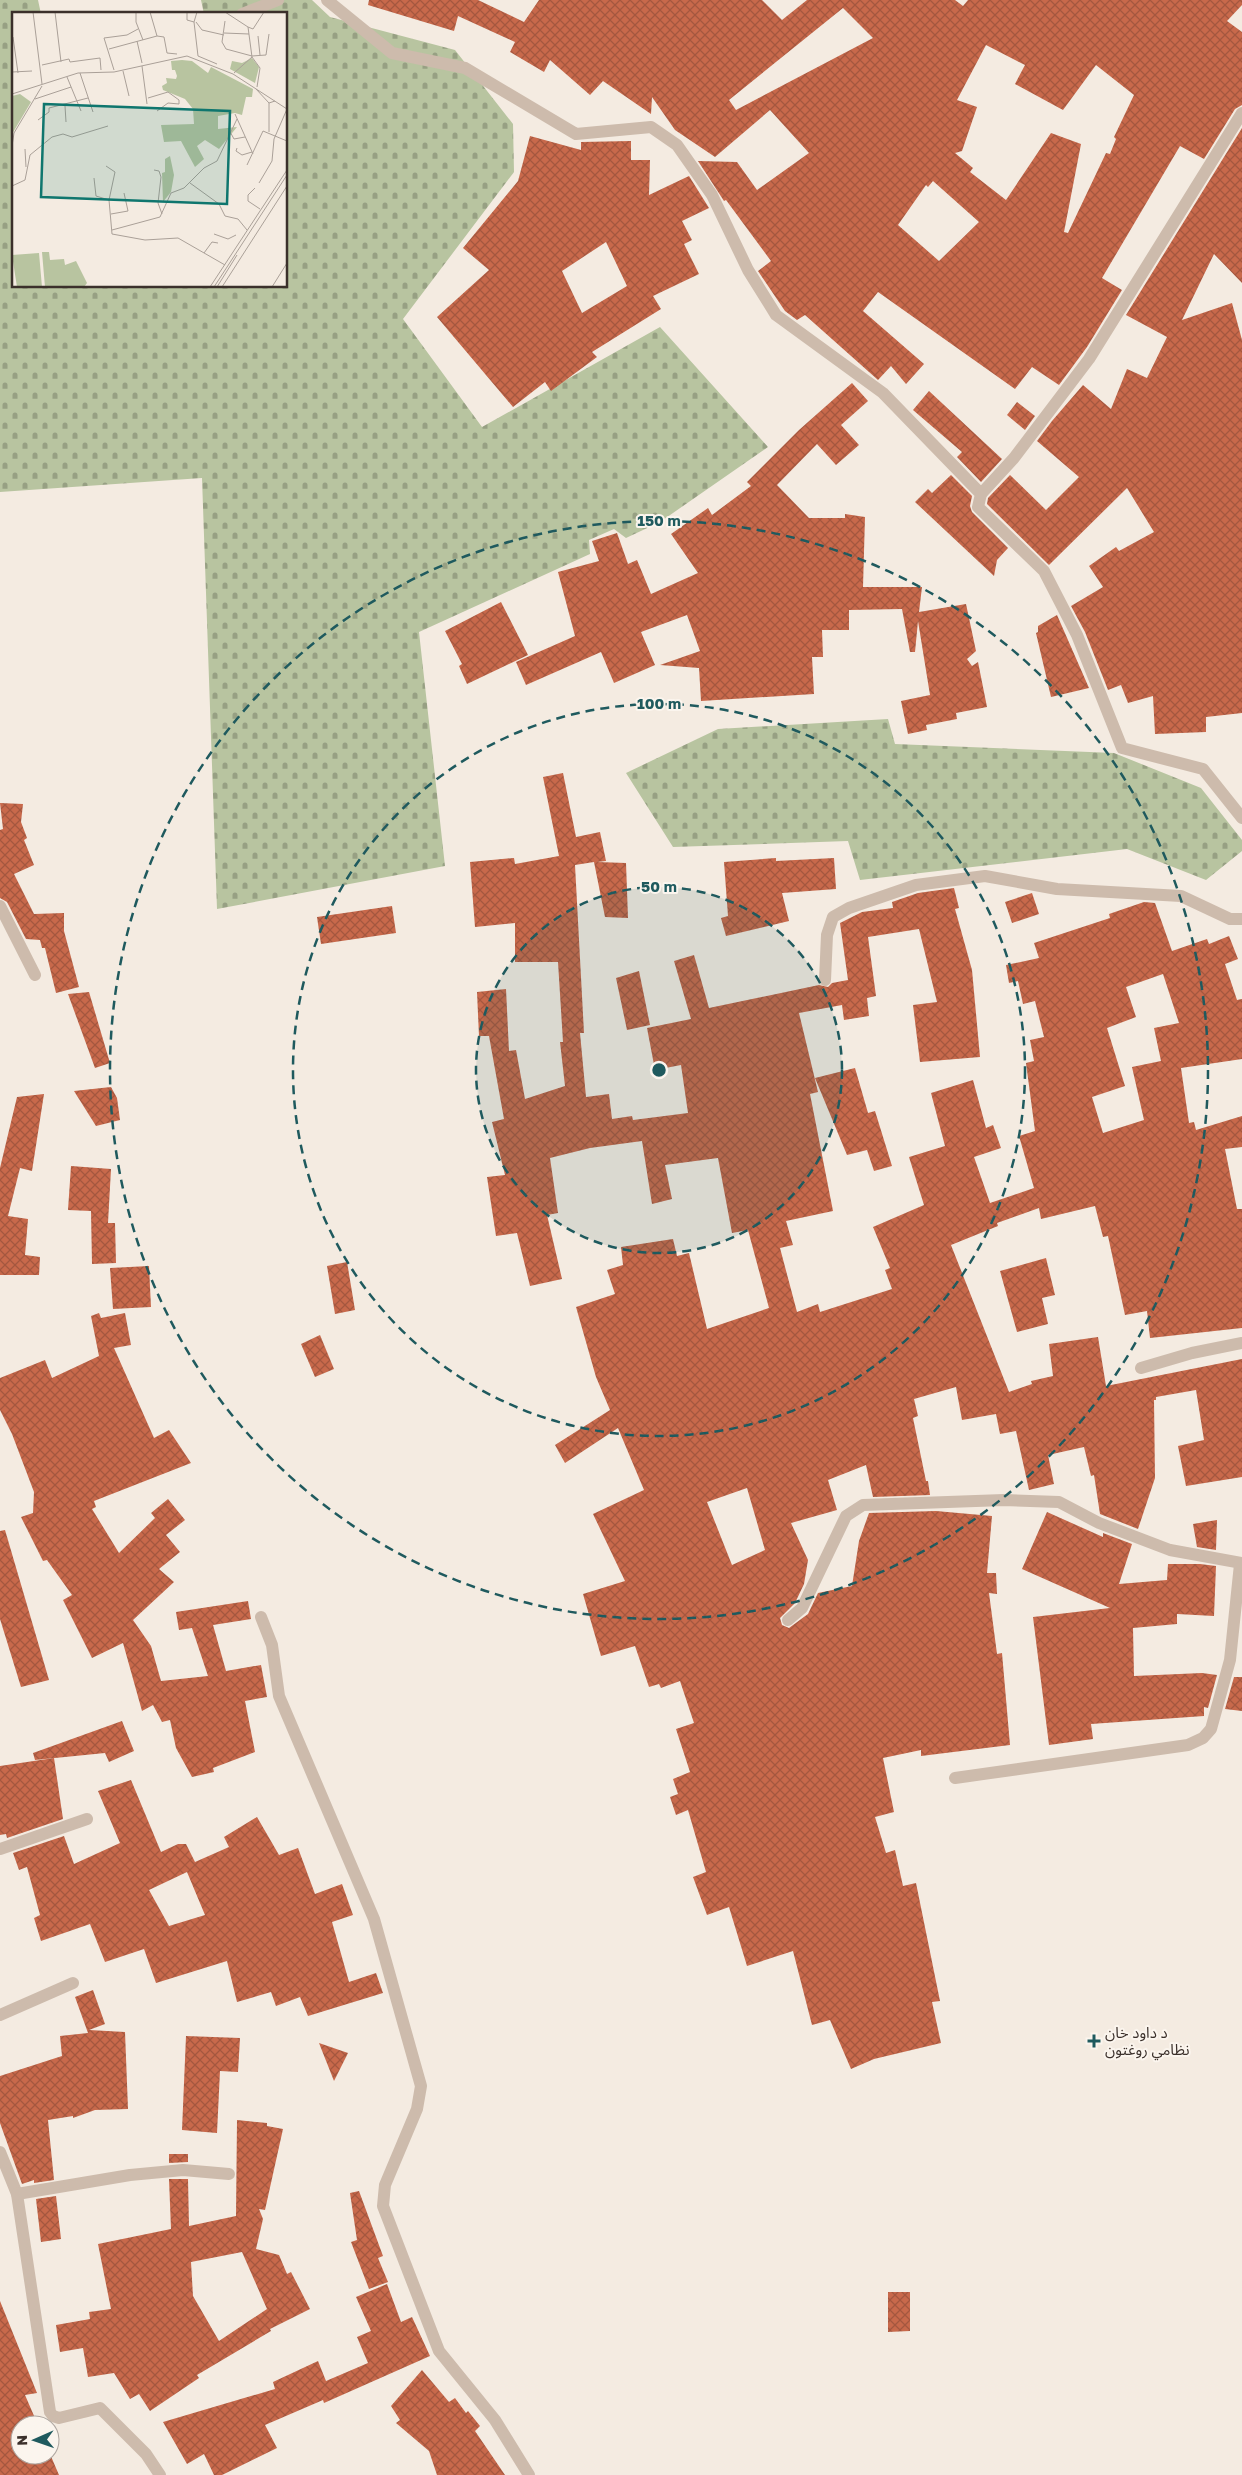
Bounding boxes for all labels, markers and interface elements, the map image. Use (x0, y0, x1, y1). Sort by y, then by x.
inset map (12, 12, 288, 288)
text: 150 m (637, 511, 681, 529)
text: 100 m (637, 694, 681, 712)
text: 50 m (641, 877, 677, 895)
centre of rings (650, 1061, 668, 1079)
place label: د داود خان نظامي روغتون (1105, 2023, 1189, 2061)
marker: د داود خان نظامي روغتون (1087, 2034, 1101, 2048)
north arrow (10, 2415, 60, 2465)
text: N (13, 2435, 30, 2446)

